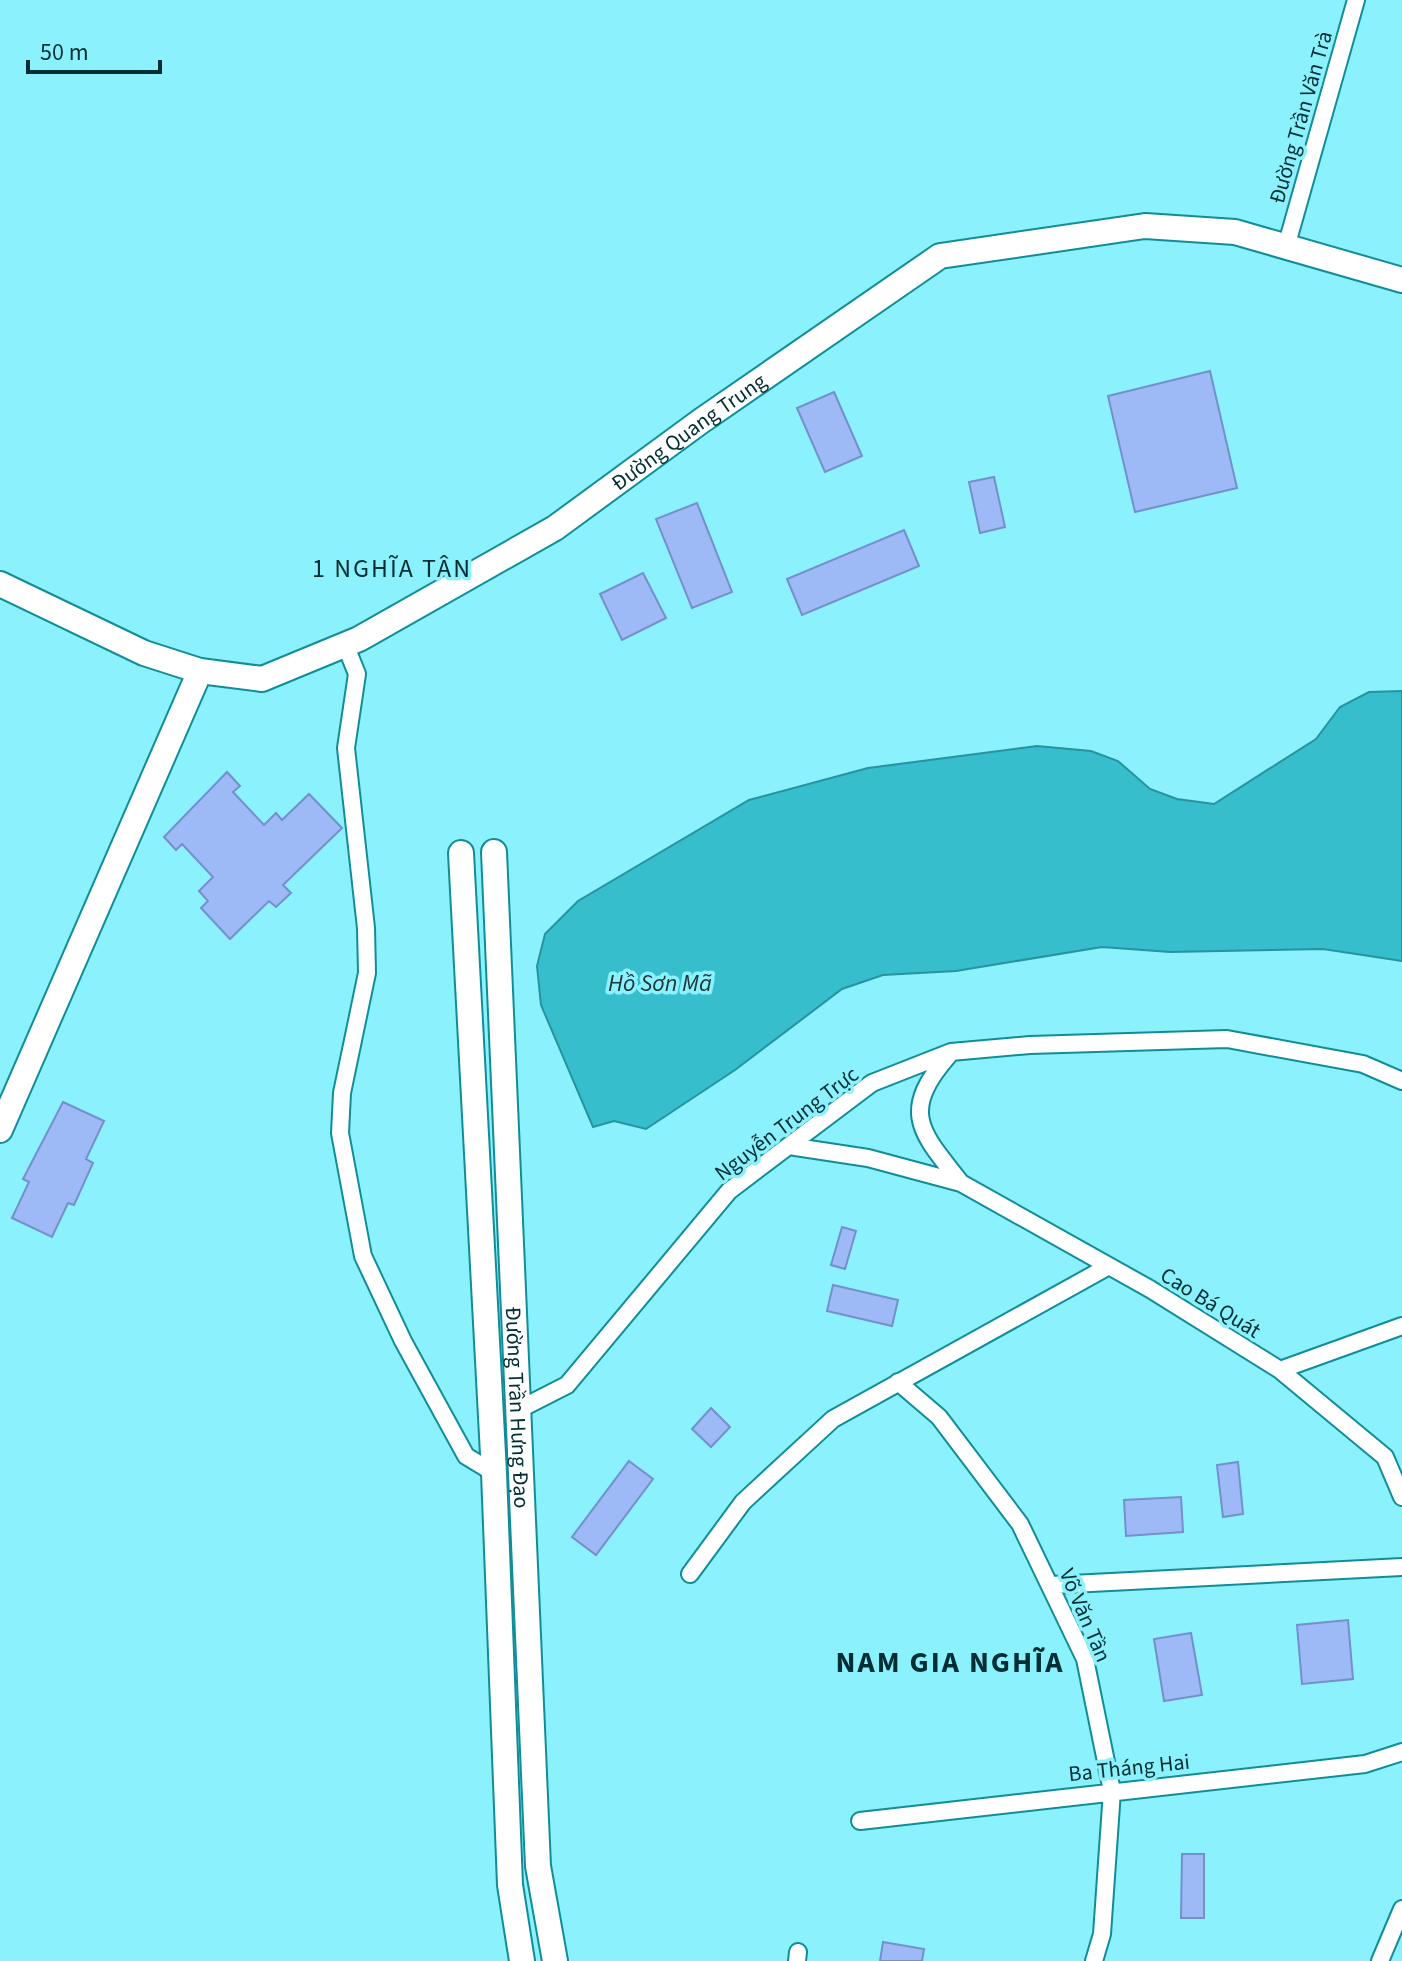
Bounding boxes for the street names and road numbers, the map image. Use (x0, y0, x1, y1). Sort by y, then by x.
street label: Đường Trần Văn Trà (1261, 27, 1341, 207)
street label: Đường Quang Trung (605, 366, 773, 499)
street label: Nguyễn Trung Trực (708, 1059, 865, 1189)
street label: Cao Bá Quát (1154, 1259, 1267, 1347)
street label: Đường Trần Hưng Đạo (497, 1306, 537, 1509)
street label: Võ Văn Tần (1051, 1564, 1119, 1667)
street label: Ba Tháng Hai (1067, 1746, 1191, 1790)

